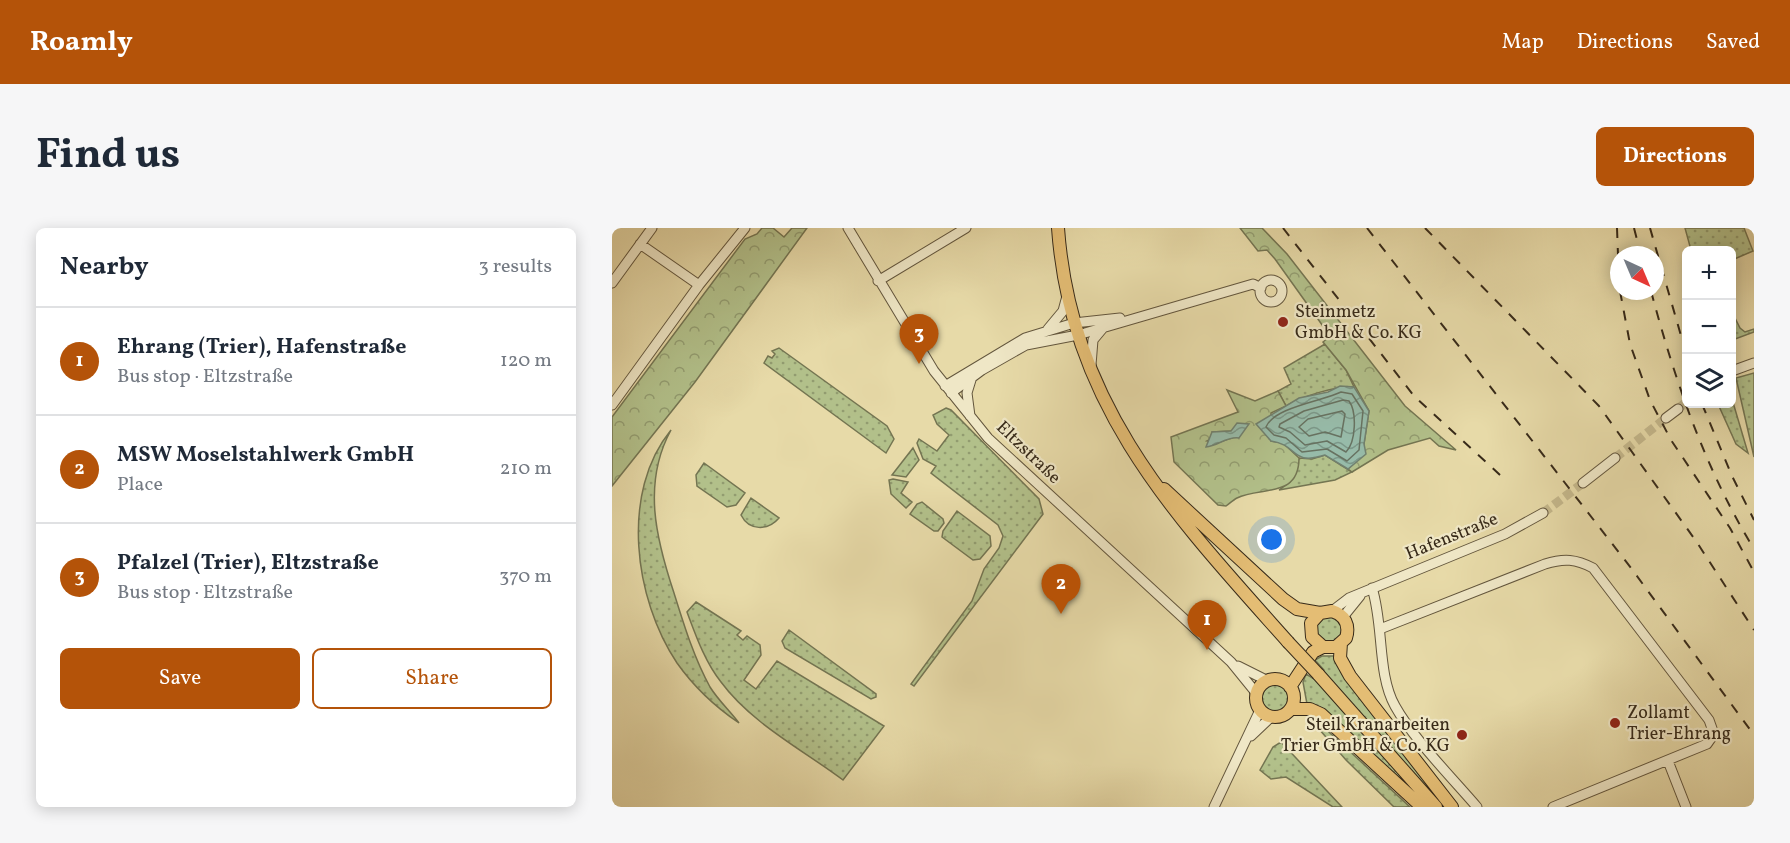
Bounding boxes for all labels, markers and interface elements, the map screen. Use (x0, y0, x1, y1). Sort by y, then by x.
text: Roamly (30, 23, 133, 62)
text: Map (1502, 28, 1544, 57)
text: Directions (1577, 28, 1673, 57)
text: Saved (1706, 28, 1760, 57)
text: Find us (36, 127, 180, 186)
button: Directions (1596, 127, 1754, 186)
north arrow (1610, 246, 1664, 300)
map controls (1682, 246, 1736, 408)
button: + (1682, 246, 1736, 300)
text: Nearby (60, 249, 149, 285)
text: 3 results (478, 253, 552, 281)
place label: Steinmetz GmbH & Co. KG (1295, 300, 1422, 346)
button: − (1682, 300, 1736, 354)
pin: 3 (900, 314, 938, 364)
marker: Steinmetz GmbH & Co. KG (1276, 315, 1290, 329)
text: Ehrang (Trier), Hafenstraße (117, 332, 407, 363)
text: 1 (75, 347, 84, 375)
text: 120 m (500, 347, 552, 375)
button: layers (1682, 354, 1736, 408)
text: Bus stop · Eltzstraße (117, 363, 293, 391)
street label: Eltzstraße (990, 416, 1066, 490)
text: MSW Moselstahlwerk GmbH (117, 440, 414, 471)
text: 2 (74, 455, 85, 483)
text: 210 m (500, 455, 552, 483)
text: Place (117, 471, 163, 499)
street label: Hafenstraße (1402, 507, 1502, 567)
your location (1257, 525, 1286, 554)
text: Pfalzel (Trier), Eltzstraße (117, 548, 379, 579)
text: 3 (74, 563, 85, 591)
text: 370 m (499, 563, 552, 591)
pin: 2 (1042, 564, 1080, 614)
text: Bus stop · Eltzstraße (117, 579, 293, 607)
pin: 1 (1188, 600, 1226, 650)
button: Save (60, 648, 300, 709)
button: Share (312, 648, 552, 709)
place label: Zollamt Trier-Ehrang (1627, 701, 1731, 747)
place label: Steil Kranarbeiten Trier GmbH & Co. KG (1281, 713, 1450, 759)
marker: Zollamt Trier-Ehrang (1608, 716, 1622, 730)
marker: Steil Kranarbeiten Trier GmbH & Co. KG (1455, 728, 1469, 742)

